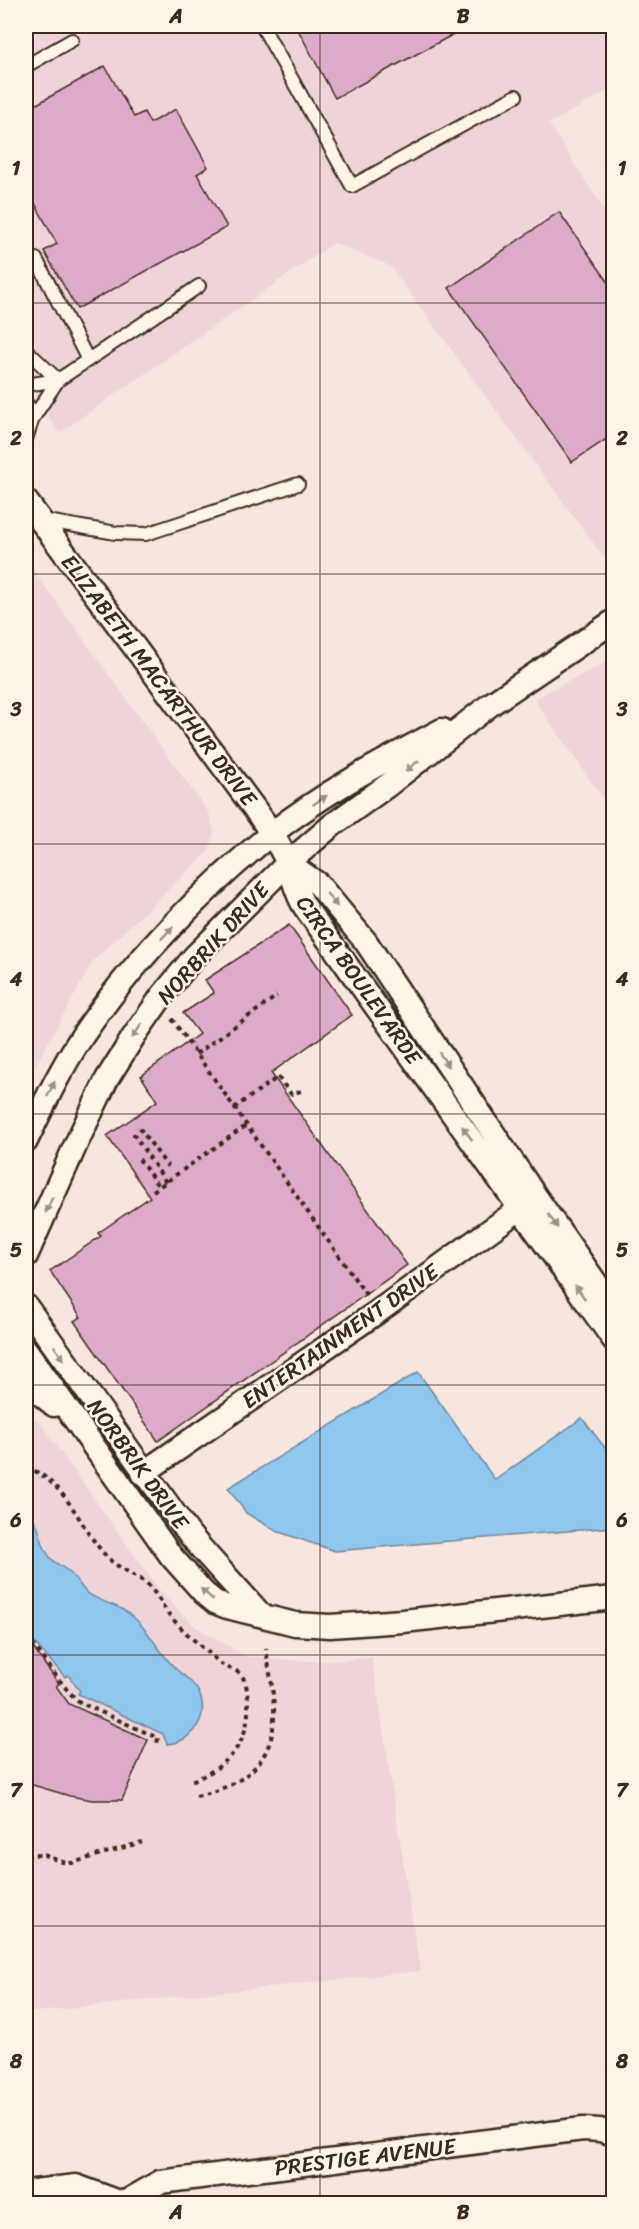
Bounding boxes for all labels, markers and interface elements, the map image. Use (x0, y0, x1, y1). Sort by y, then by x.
text: A (168, 0, 183, 34)
text: B (457, 0, 470, 34)
text: 1 (12, 151, 21, 186)
text: 1 (618, 151, 627, 186)
text: 2 (9, 421, 22, 456)
text: 2 (615, 421, 628, 456)
street label: ELIZABETH MACARTHUR DRIVE (51, 545, 268, 816)
text: 3 (10, 692, 22, 727)
text: 3 (616, 692, 628, 727)
one-way arrow (405, 760, 420, 772)
one-way arrow (312, 795, 328, 806)
street label: NORBRIK DRIVE (147, 871, 280, 1014)
street label: CIRCA BOULEVARDE (286, 887, 433, 1075)
one-way arrow (325, 892, 338, 908)
one-way arrow (159, 926, 173, 940)
text: 4 (9, 962, 23, 997)
text: 4 (615, 962, 629, 997)
one-way arrow (131, 1023, 143, 1039)
one-way arrow (438, 1051, 449, 1068)
one-way arrow (46, 1080, 56, 1098)
one-way arrow (461, 1125, 473, 1141)
one-way arrow (44, 1196, 54, 1214)
one-way arrow (547, 1213, 559, 1229)
text: 5 (10, 1233, 22, 1268)
text: 5 (616, 1233, 628, 1268)
street label: ENTERTAINMENT DRIVE (233, 1252, 448, 1419)
one-way arrow (574, 1284, 586, 1300)
one-way arrow (53, 1345, 65, 1361)
street label: NORBRIK DRIVE (77, 1390, 200, 1540)
text: 6 (9, 1503, 22, 1538)
text: 6 (615, 1503, 628, 1538)
one-way arrow (199, 1587, 214, 1601)
text: 7 (10, 1773, 23, 1808)
text: 7 (616, 1773, 629, 1808)
text: 8 (9, 2044, 23, 2079)
text: 8 (615, 2044, 629, 2079)
street label: PRESTIGE AVENUE (272, 2126, 460, 2187)
text: A (168, 2195, 183, 2229)
text: B (457, 2195, 470, 2229)

